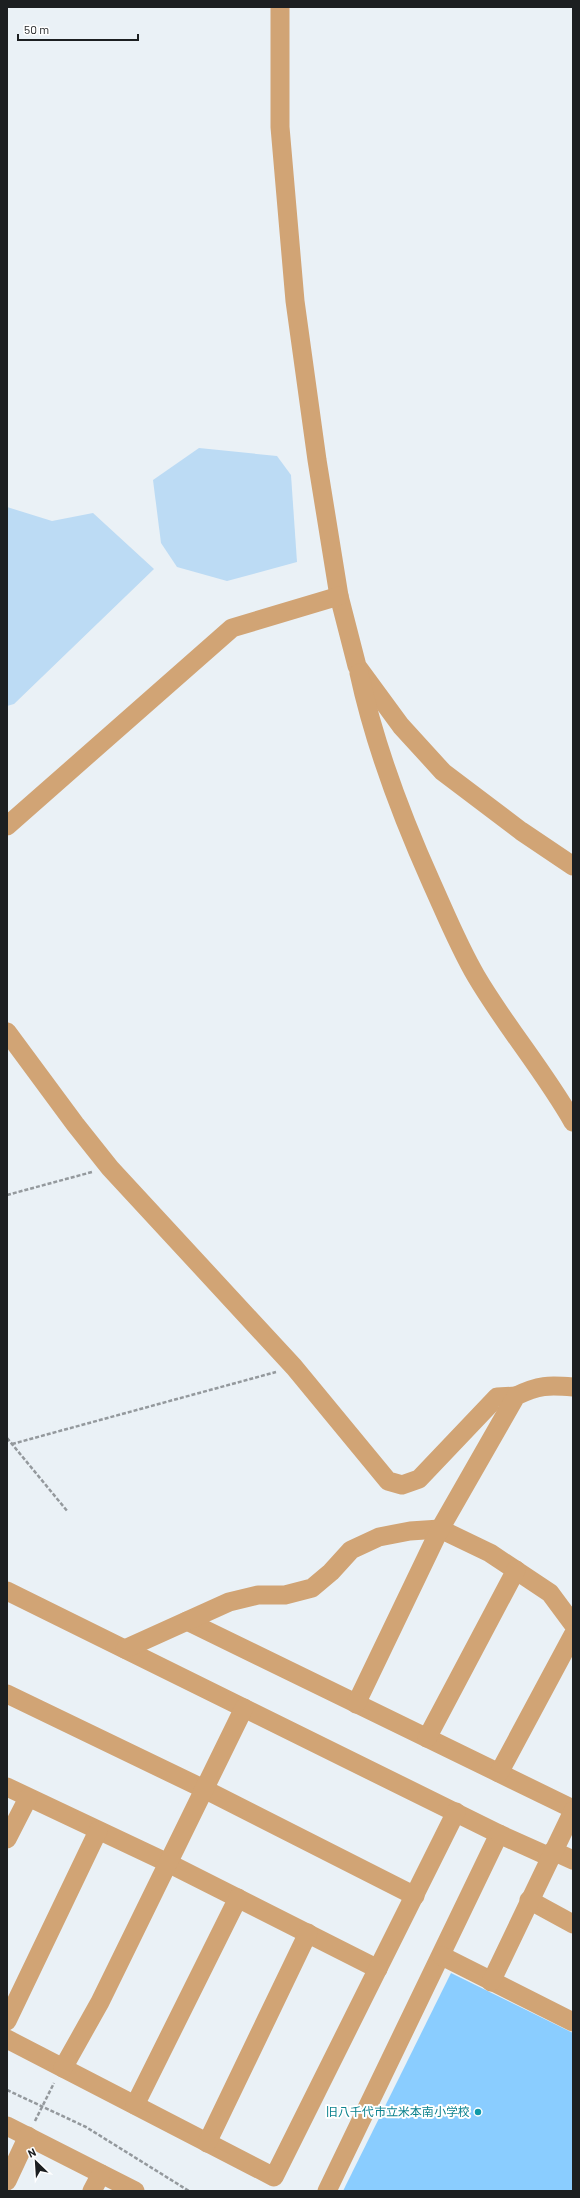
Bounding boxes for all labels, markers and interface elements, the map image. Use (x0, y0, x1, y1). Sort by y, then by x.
scale bar (18, 16, 138, 42)
text: 50 m (24, 22, 49, 36)
place label: 旧八千代市立米本南小学校 (326, 2104, 470, 2118)
marker: 旧八千代市立米本南小学校 (473, 2107, 483, 2117)
north arrow (16, 2142, 56, 2182)
text: N (25, 2145, 38, 2160)

